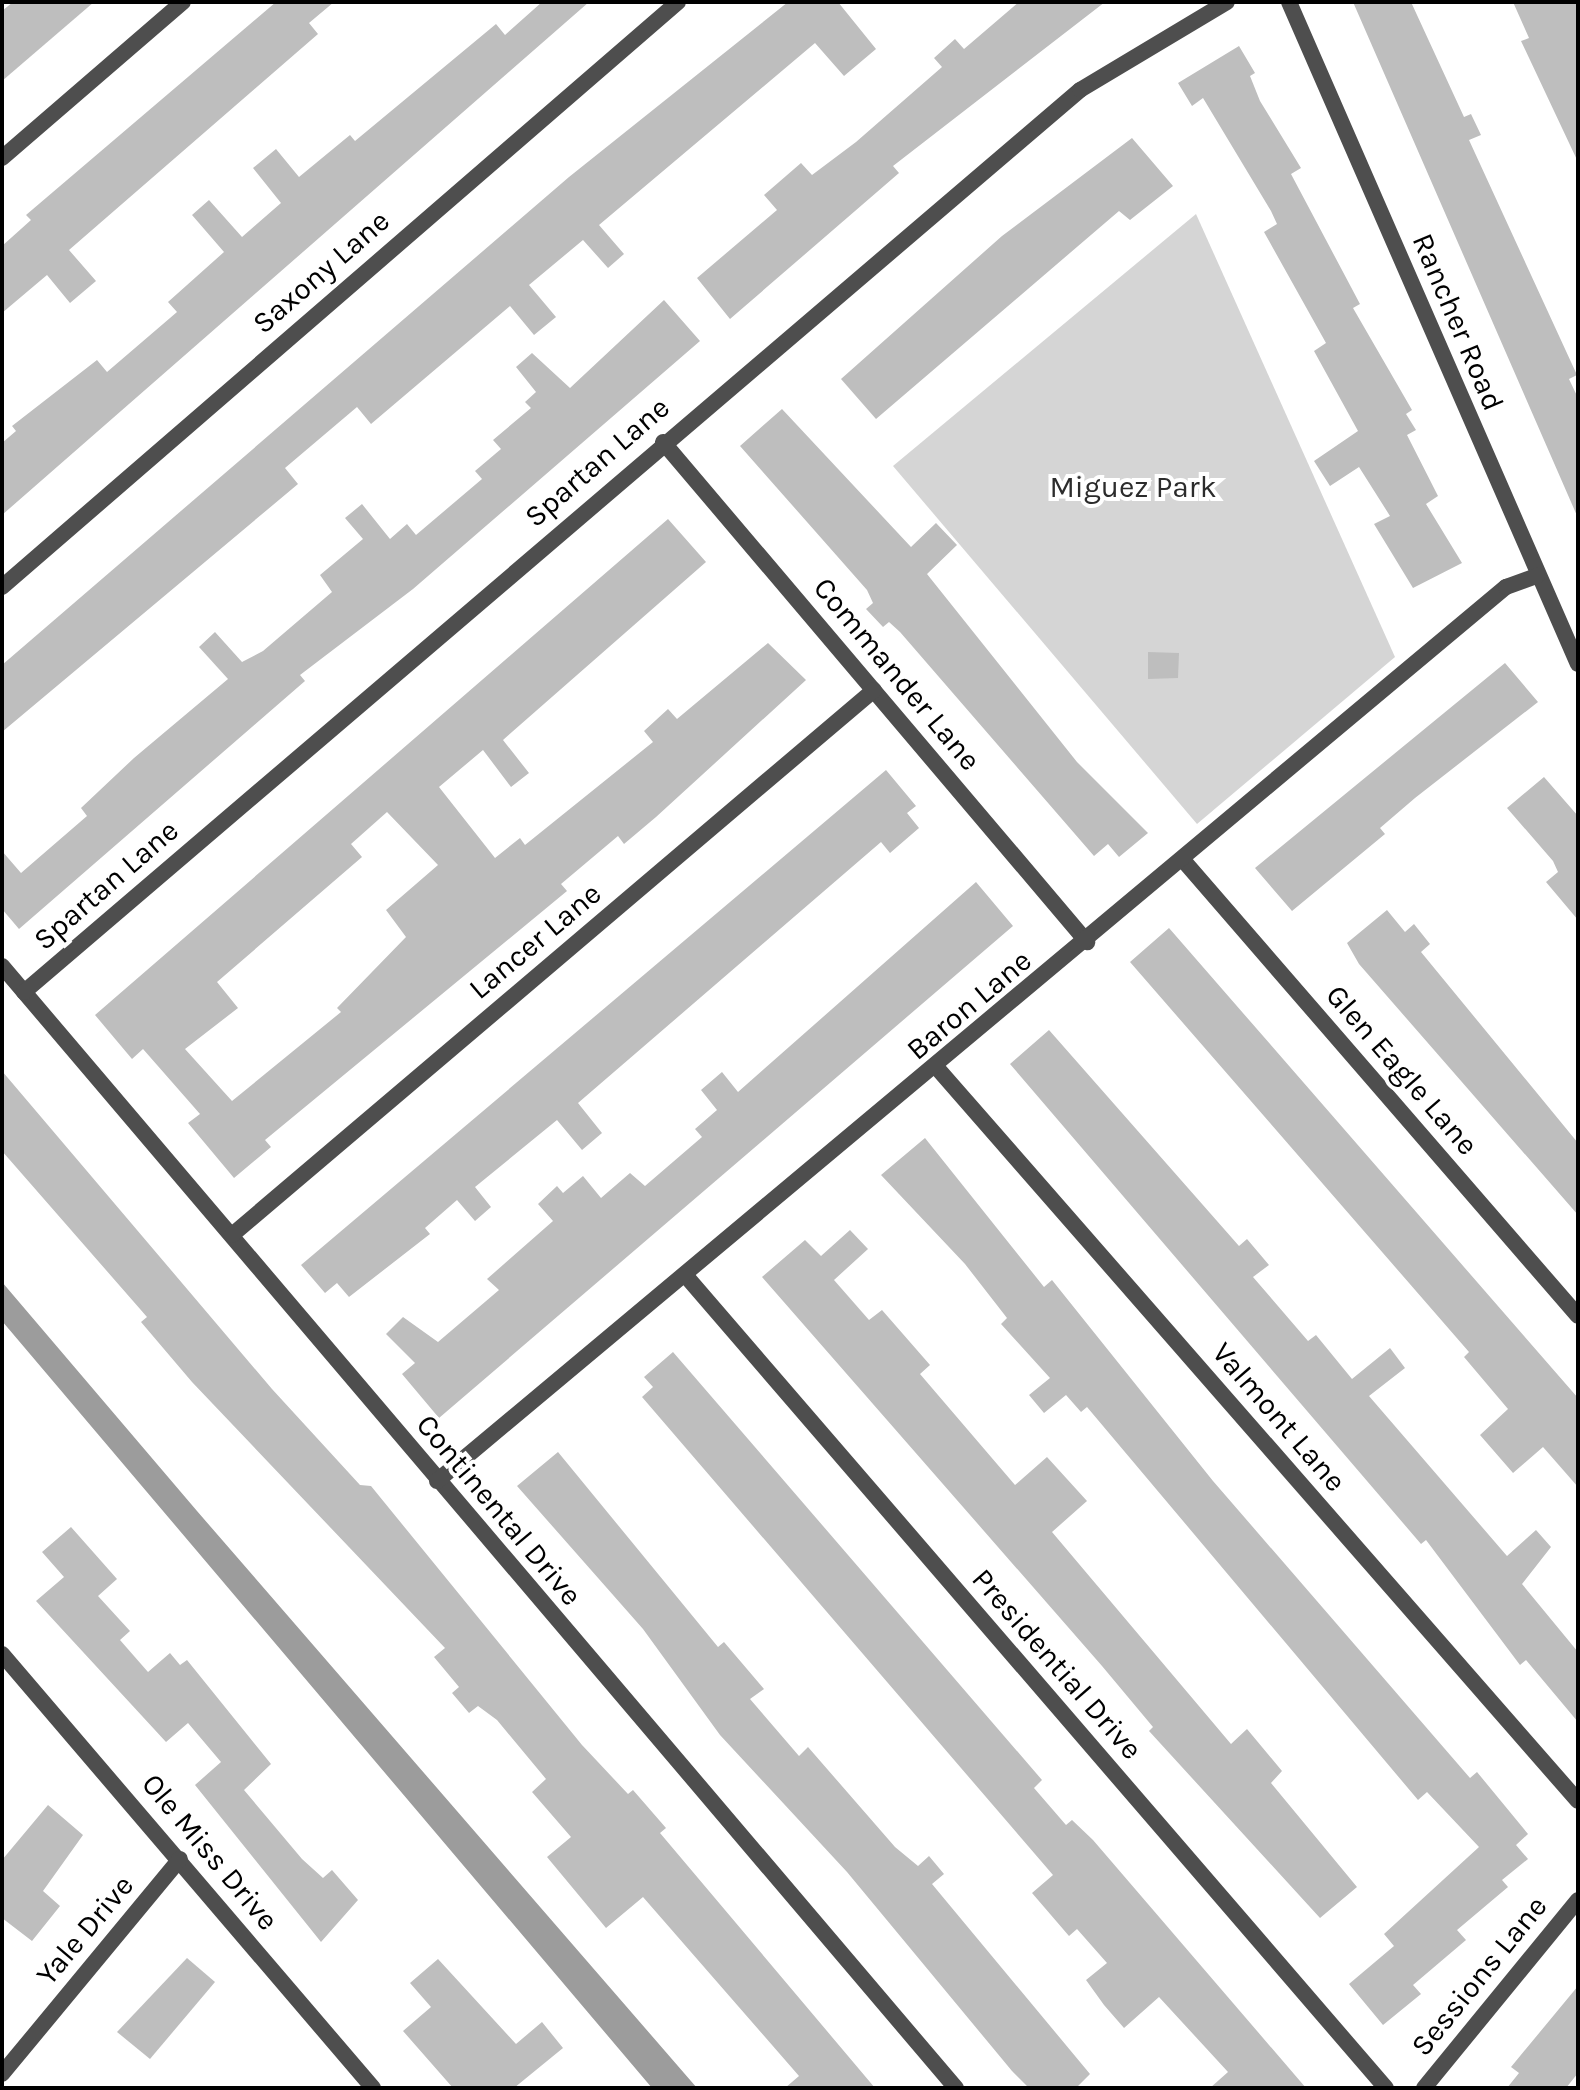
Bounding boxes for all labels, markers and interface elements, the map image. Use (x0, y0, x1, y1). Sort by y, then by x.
street label: Saxony Lane (245, 203, 397, 341)
street label: Rancher Road (1405, 228, 1511, 416)
street label: Spartan Lane (517, 389, 677, 535)
park label: Miguez Park (1049, 469, 1217, 505)
street label: Commander Lane (806, 570, 988, 778)
street label: Spartan Lane (26, 812, 186, 958)
street label: Lancer Lane (462, 875, 608, 1007)
street label: Baron Lane (899, 942, 1039, 1068)
street label: Glen Eagle Lane (1318, 978, 1486, 1162)
street label: Valmont Lane (1204, 1335, 1354, 1499)
street label: Continental Drive (409, 1407, 589, 1613)
street label: Presidential Drive (964, 1561, 1150, 1767)
street label: Ole Miss Drive (134, 1766, 286, 1938)
street label: Yale Drive (29, 1868, 141, 1992)
street label: Sessions Lane (1404, 1889, 1554, 2063)

